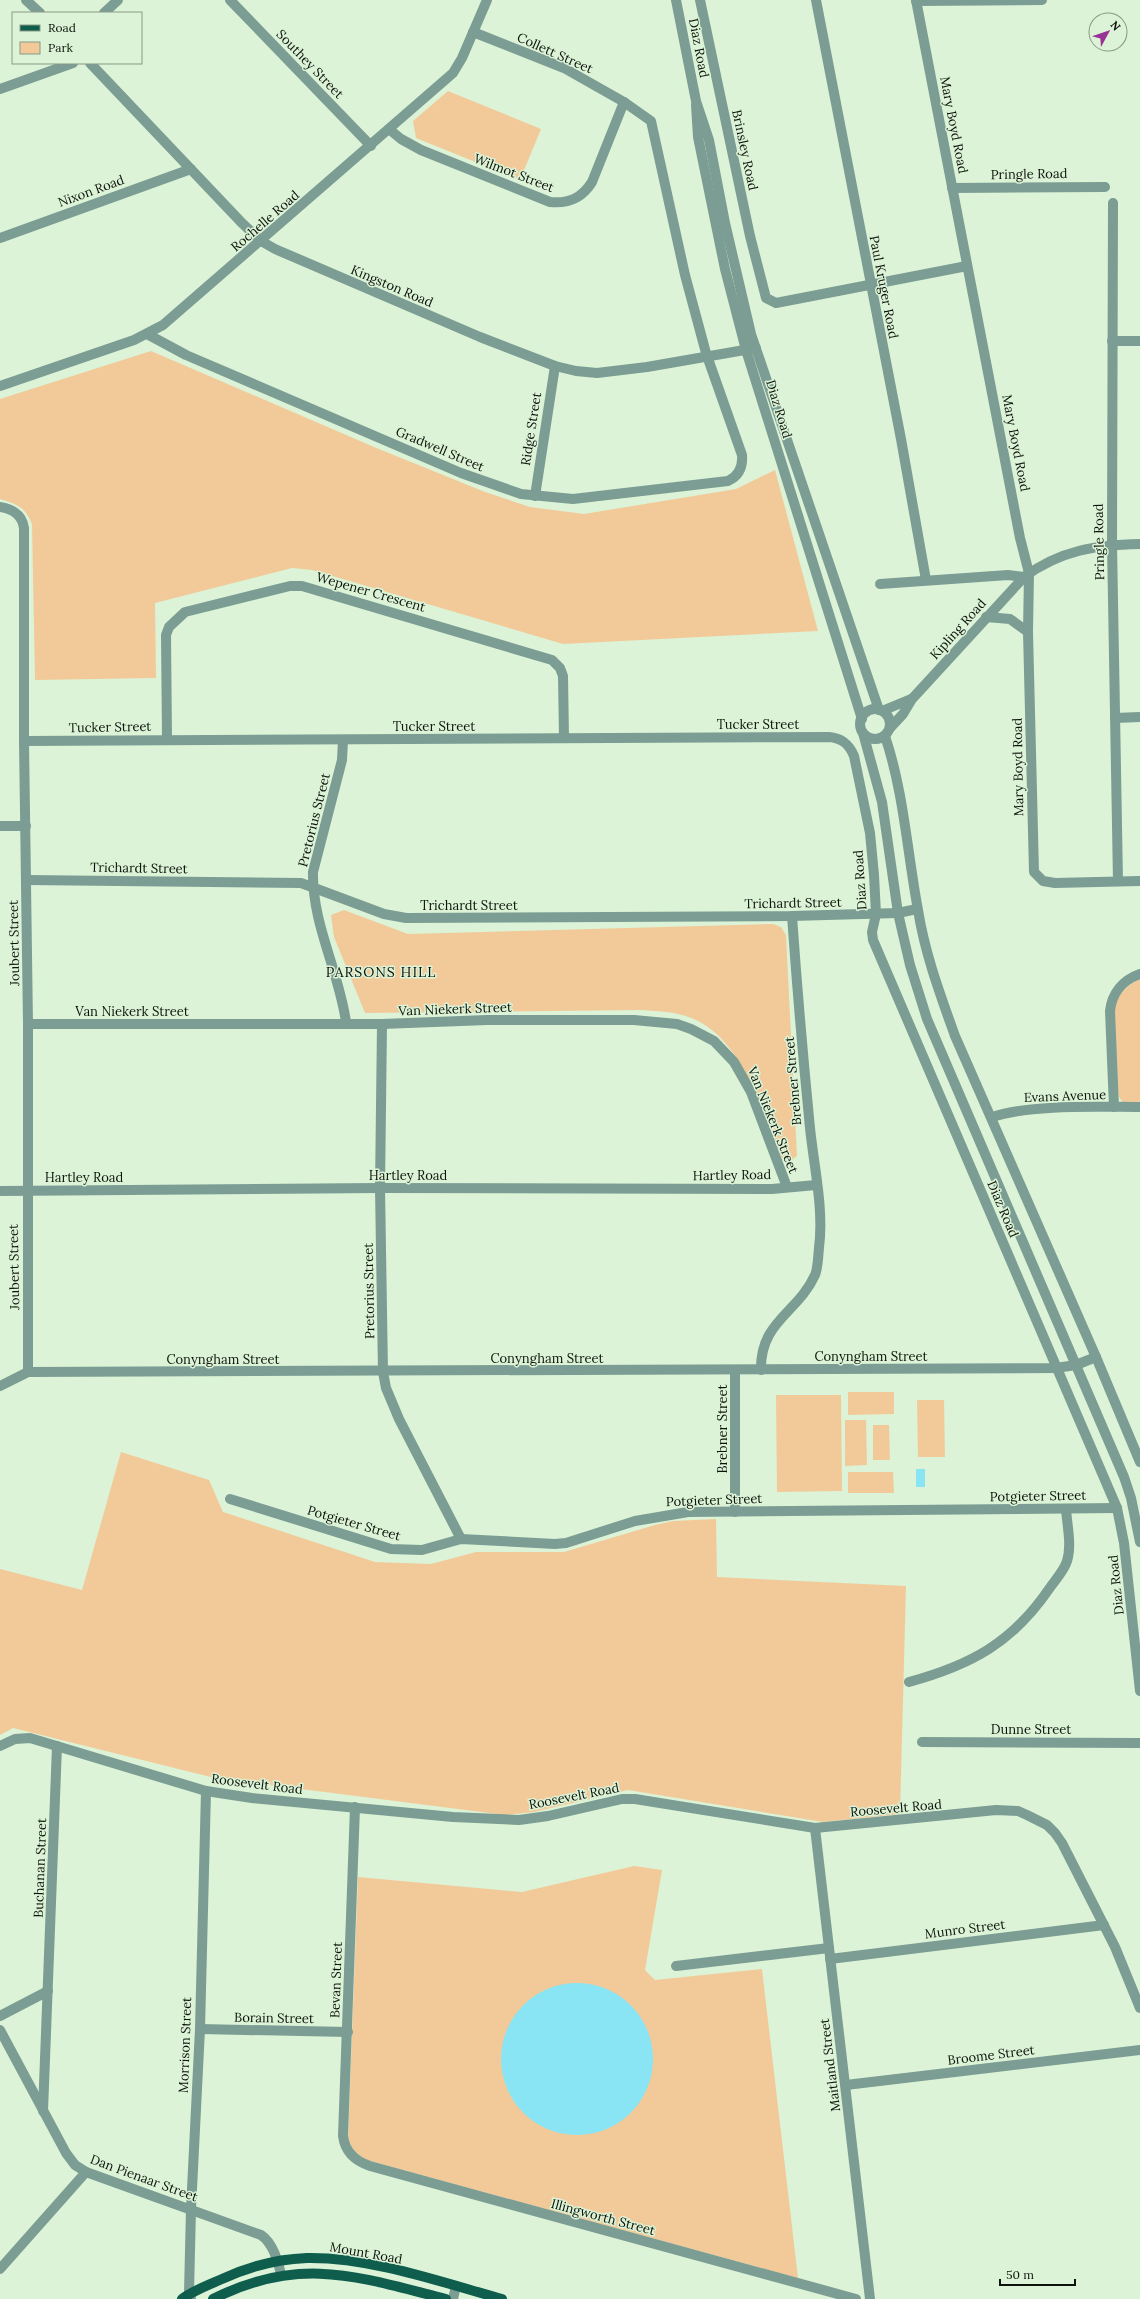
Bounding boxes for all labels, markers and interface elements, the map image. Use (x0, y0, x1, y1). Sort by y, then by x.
legend (12, 12, 142, 64)
north arrow (1088, 12, 1128, 52)
street label: Diaz Road (685, 17, 713, 79)
text: N (1108, 18, 1124, 34)
text: Road (48, 20, 76, 35)
street label: Southey Street (273, 26, 347, 102)
street label: Collett Street (514, 29, 596, 77)
text: Park (48, 40, 74, 55)
street label: Mary Boyd Road (936, 75, 972, 175)
street label: Brinsley Road (728, 108, 762, 192)
street label: Wilmot Street (472, 150, 556, 196)
street label: Pringle Road (990, 165, 1068, 183)
street label: Nixon Road (55, 171, 127, 211)
street label: Rochelle Road (227, 187, 303, 255)
street label: Paul Kruger Road (866, 234, 902, 340)
street label: Kingston Road (348, 261, 436, 311)
street label: Diaz Road (762, 378, 796, 441)
street label: Ridge Street (517, 391, 545, 467)
street label: Mary Boyd Road (998, 393, 1034, 493)
street label: Gradwell Street (393, 423, 487, 475)
street label: Pringle Road (1090, 503, 1108, 581)
street label: Wepener Crescent (315, 568, 427, 616)
street label: Kipling Road (926, 595, 990, 663)
street label: Tucker Street (717, 716, 799, 733)
street label: Mary Boyd Road (1009, 717, 1027, 816)
street label: Tucker Street (69, 718, 151, 736)
street label: Tucker Street (393, 718, 475, 735)
street label: Pretorius Street (294, 771, 334, 869)
street label: Diaz Road (849, 849, 871, 911)
street label: Trichardt Street (90, 859, 188, 877)
street label: Trichardt Street (744, 894, 842, 912)
street label: Trichardt Street (420, 897, 518, 914)
street label: Joubert Street (5, 900, 23, 987)
district label: PARSONS HILL (326, 963, 436, 981)
street label: Van Niekerk Street (397, 999, 512, 1020)
street label: Van Niekerk Street (74, 1003, 189, 1020)
street label: Brebner Street (781, 1036, 805, 1126)
street label: Van Niekerk Street (743, 1063, 802, 1176)
street label: Evans Avenue (1023, 1086, 1107, 1106)
street label: Hartley Road (693, 1166, 772, 1184)
street label: Hartley Road (369, 1167, 447, 1184)
street label: Hartley Road (45, 1169, 123, 1186)
street label: Diaz Road (983, 1178, 1023, 1240)
street label: Joubert Street (5, 1224, 23, 1311)
street label: Pretorius Street (360, 1243, 378, 1339)
street label: Conyngham Street (814, 1348, 928, 1365)
street label: Conyngham Street (490, 1350, 604, 1367)
street label: Conyngham Street (166, 1351, 280, 1368)
street label: Brebner Street (714, 1385, 731, 1473)
street label: Potgieter Street (990, 1487, 1086, 1505)
street label: Potgieter Street (665, 1490, 763, 1510)
street label: Potgieter Street (305, 1502, 403, 1544)
street label: Diaz Road (1104, 1554, 1128, 1616)
street label: Dunne Street (991, 1721, 1071, 1738)
street label: Roosevelt Road (210, 1770, 304, 1798)
street label: Roosevelt Road (527, 1779, 621, 1813)
street label: Roosevelt Road (849, 1796, 943, 1820)
street label: Buchanan Street (30, 1818, 50, 1918)
street label: Munro Street (924, 1916, 1006, 1942)
street label: Bevan Street (326, 1942, 346, 2018)
street label: Morrison Street (175, 1997, 195, 2093)
street label: Borain Street (234, 2009, 314, 2027)
street label: Maitland Street (816, 2017, 844, 2113)
street label: Broome Street (946, 2041, 1036, 2069)
street label: Dan Pienaar Street (88, 2151, 200, 2205)
street label: Illingworth Street (549, 2195, 657, 2239)
street label: Mount Road (328, 2238, 404, 2268)
scale bar (1000, 2261, 1075, 2287)
text: 50 m (1006, 2267, 1034, 2282)

